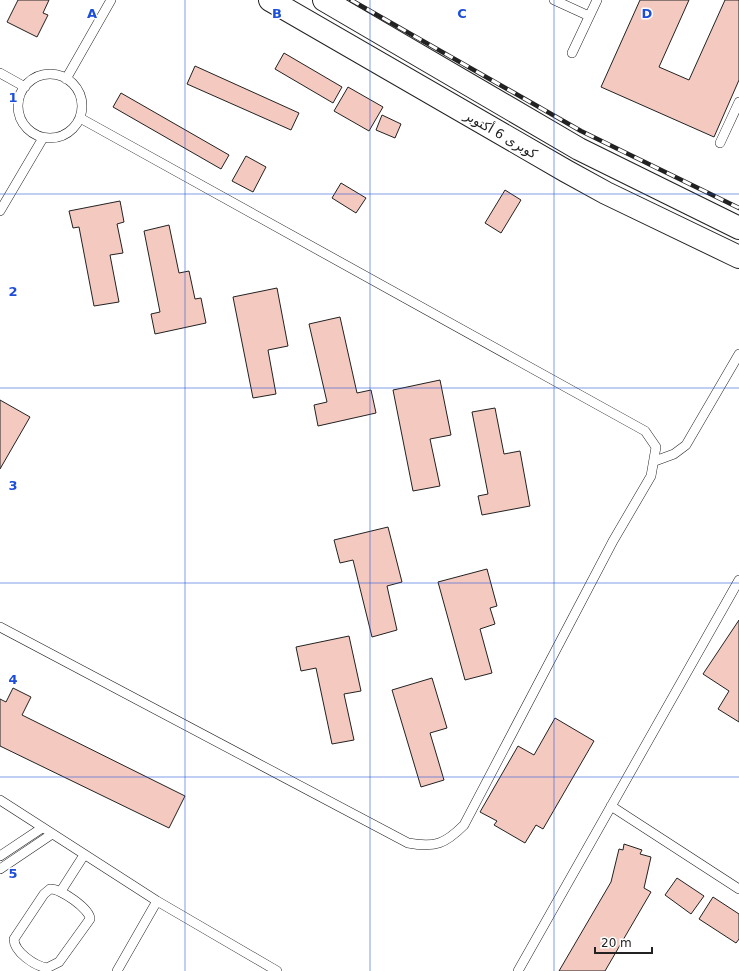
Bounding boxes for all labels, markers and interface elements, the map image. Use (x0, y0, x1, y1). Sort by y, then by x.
text: A (87, 6, 97, 21)
text: B (272, 6, 282, 21)
text: C (457, 6, 467, 21)
text: D (642, 6, 653, 21)
text: 1 (8, 90, 18, 105)
street label: كوبرى 6 أكتوبر (460, 106, 541, 163)
text: 2 (8, 284, 18, 299)
text: 3 (8, 478, 18, 493)
text: 4 (8, 672, 18, 687)
text: 5 (8, 866, 18, 881)
scale bar (595, 929, 652, 955)
text: 20 m (601, 936, 632, 950)

